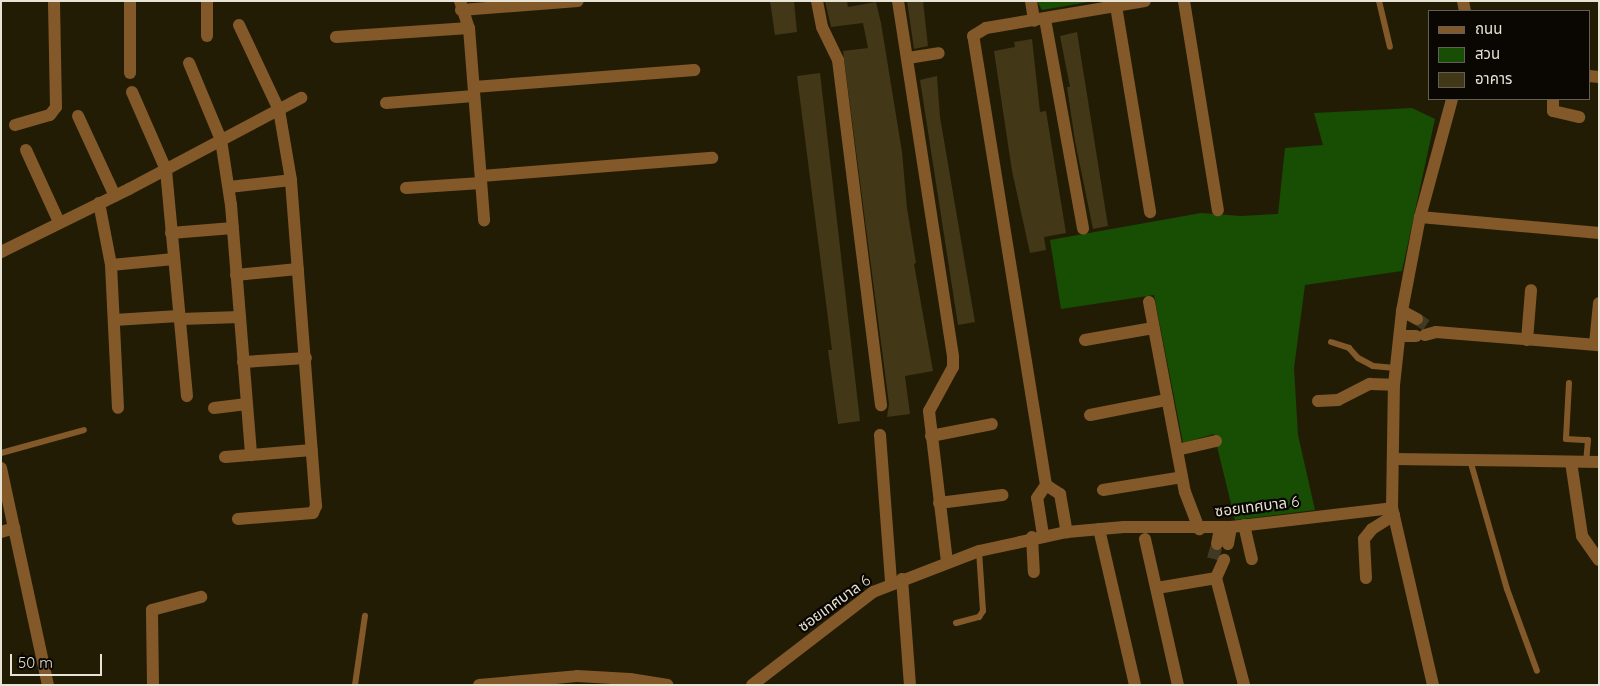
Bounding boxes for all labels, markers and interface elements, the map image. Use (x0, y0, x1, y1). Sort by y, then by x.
legend (1428, 10, 1590, 100)
text: ถนน (1475, 19, 1502, 38)
text: สวน (1475, 44, 1500, 63)
text: อาคาร (1475, 69, 1512, 88)
street label: ซอยเทศบาล 6 (1214, 492, 1300, 520)
street label: ซอยเทศบาล 6 (794, 571, 874, 635)
scale bar (12, 644, 105, 676)
text: 50 m (18, 653, 53, 672)

